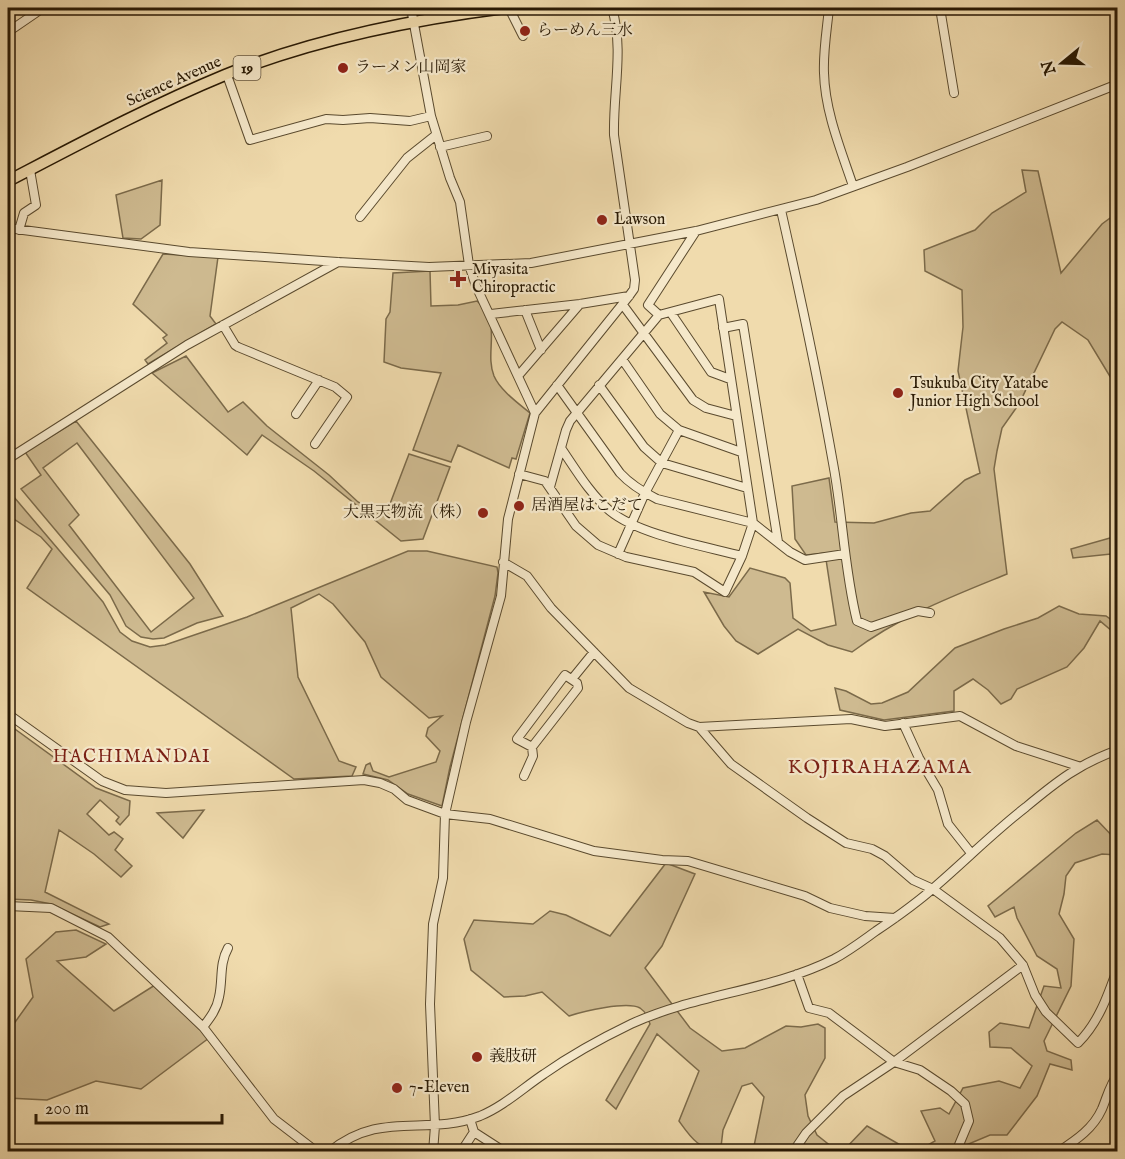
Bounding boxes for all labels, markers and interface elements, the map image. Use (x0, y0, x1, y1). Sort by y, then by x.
place label: らーめん三水 (537, 21, 633, 41)
marker: らーめん三水 (518, 24, 532, 38)
north arrow (1032, 33, 1092, 93)
street label: Science Avenue (123, 52, 225, 112)
road number: 19 (234, 56, 260, 80)
text: N (1038, 57, 1062, 78)
place label: ラーメン山岡家 (355, 58, 466, 78)
marker: ラーメン山岡家 (336, 61, 350, 75)
place label: Lawson (614, 210, 666, 230)
marker: Lawson (595, 213, 609, 227)
place label: Miyasita Chiropractic (472, 260, 556, 298)
marker: Miyasita Chiropractic (449, 270, 467, 288)
place label: Tsukuba City Yatabe Junior High School (908, 374, 1048, 412)
marker: Tsukuba City Yatabe Junior High School (891, 386, 905, 400)
place label: 居酒屋はこだて (531, 496, 643, 516)
marker: 居酒屋はこだて (512, 499, 526, 513)
place label: 大黒天物流（株） (343, 503, 471, 523)
marker: 大黒天物流（株） (476, 506, 490, 520)
district label: HACHIMANDAI (53, 746, 211, 769)
district label: KOJIRAHAZAMA (788, 755, 972, 780)
place label: 義肢研 (489, 1047, 537, 1067)
marker: 義肢研 (470, 1050, 484, 1064)
place label: 7-Eleven (409, 1078, 470, 1098)
marker: 7-Eleven (390, 1081, 404, 1095)
scale bar (36, 1087, 222, 1125)
text: 200 m (45, 1098, 89, 1121)

